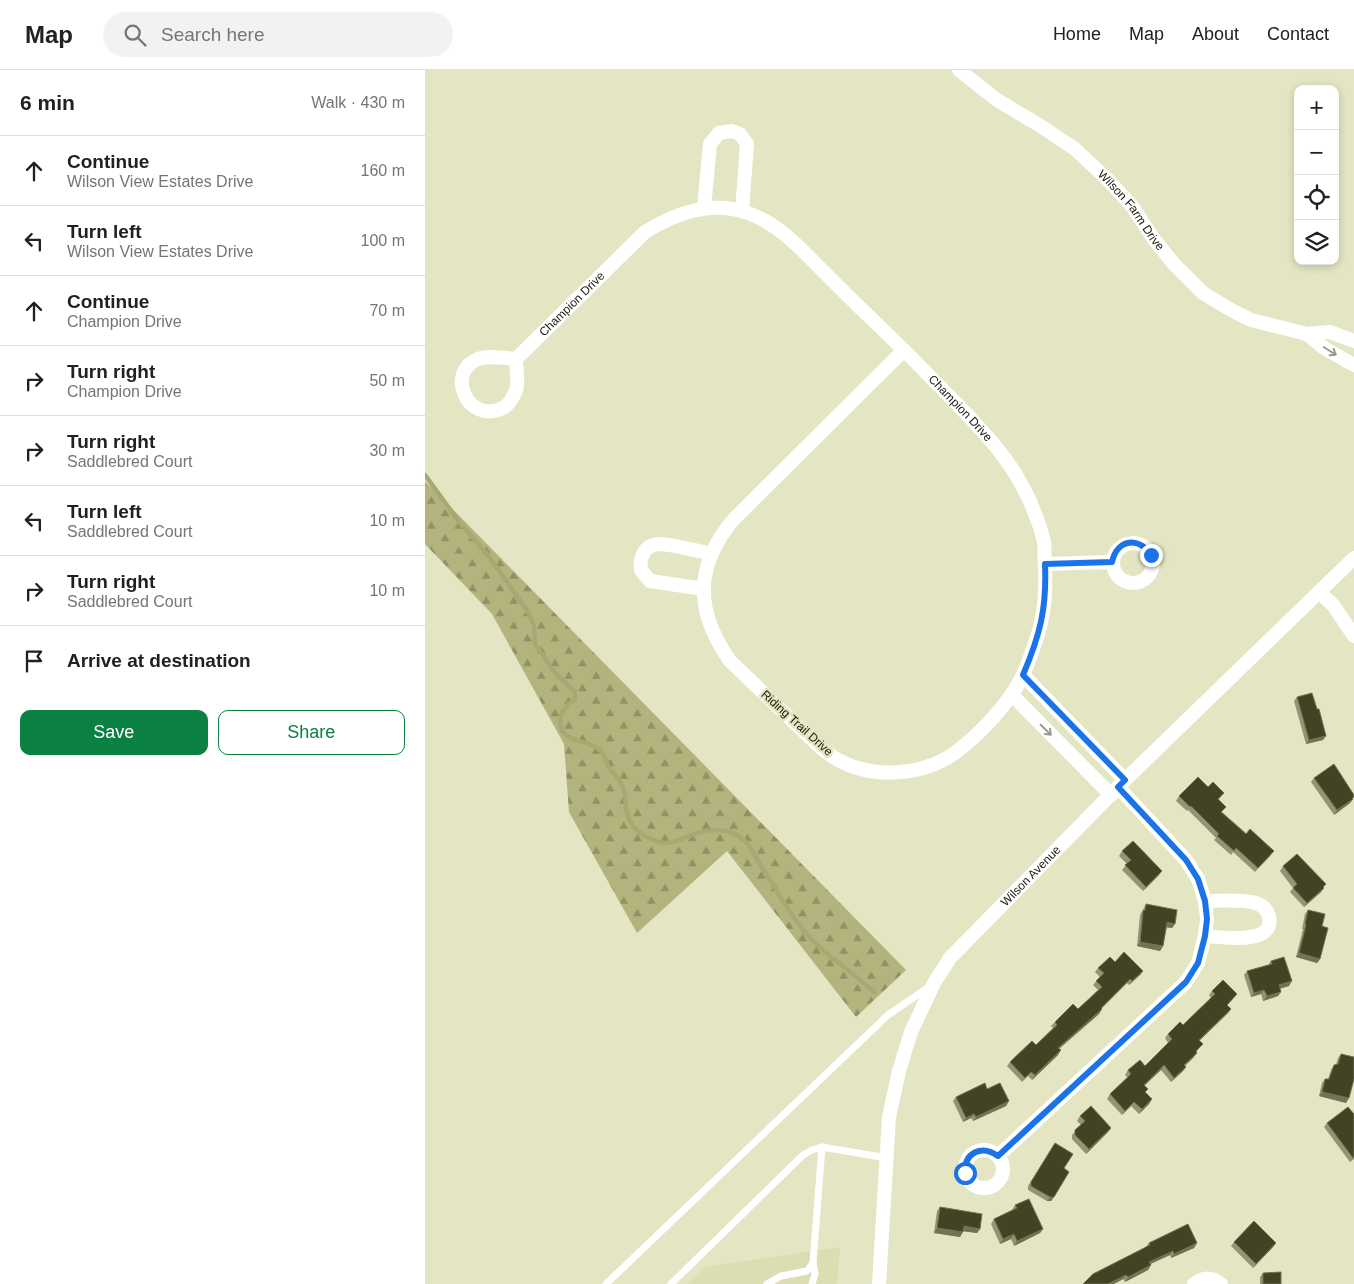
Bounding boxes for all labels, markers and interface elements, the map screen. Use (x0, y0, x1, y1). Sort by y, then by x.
search box (103, 12, 453, 57)
text: Map (25, 21, 73, 48)
icon: search (121, 21, 149, 49)
text: Search here (161, 24, 265, 45)
text: Home (1053, 24, 1101, 44)
text: Map (1129, 24, 1164, 44)
text: About (1192, 24, 1239, 44)
text: Contact (1267, 24, 1329, 44)
map controls (1294, 85, 1339, 265)
button: + (1294, 85, 1339, 130)
text: 6 min (20, 91, 75, 114)
text: Walk · 430 m (311, 94, 405, 111)
button: − (1294, 130, 1339, 175)
text: Continue (67, 151, 149, 172)
icon: ahead (20, 157, 48, 185)
text: 160 m (361, 162, 405, 179)
street label: Wilson Farm Drive (1095, 167, 1167, 253)
text: Wilson View Estates Drive (67, 173, 253, 190)
button: locate (1294, 175, 1339, 220)
button: layers (1294, 220, 1339, 265)
text: Turn left (67, 221, 142, 242)
icon: left (20, 227, 48, 255)
text: 100 m (361, 232, 405, 249)
text: Wilson View Estates Drive (67, 243, 253, 260)
street label: Champion Drive (536, 269, 608, 339)
text: Continue (67, 291, 149, 312)
icon: ahead (20, 297, 48, 325)
text: 70 m (369, 302, 405, 319)
text: Champion Drive (67, 313, 182, 330)
one-way arrow (1322, 346, 1336, 356)
text: Turn right (67, 361, 155, 382)
icon: right (20, 367, 48, 395)
text: 50 m (369, 372, 405, 389)
street label: Champion Drive (926, 372, 995, 444)
text: Champion Drive (67, 383, 182, 400)
text: Turn right (67, 431, 155, 452)
icon: right (20, 437, 48, 465)
text: 30 m (369, 442, 405, 459)
text: Saddlebred Court (67, 453, 192, 470)
text: Turn left (67, 501, 142, 522)
icon: left (20, 507, 48, 535)
text: 10 m (369, 512, 405, 529)
text: Saddlebred Court (67, 523, 192, 540)
route end (1140, 544, 1163, 567)
text: Turn right (67, 571, 155, 592)
icon: right (20, 577, 48, 605)
text: 10 m (369, 582, 405, 599)
text: Saddlebred Court (67, 593, 192, 610)
icon: arrive (20, 647, 48, 675)
text: Arrive at destination (67, 650, 251, 671)
street label: Riding Trail Drive (758, 687, 836, 759)
button: Save (20, 710, 208, 755)
button: Share (218, 710, 405, 755)
one-way arrow (1040, 723, 1052, 736)
street label: Wilson Avenue (998, 843, 1064, 909)
route start (954, 1162, 977, 1185)

